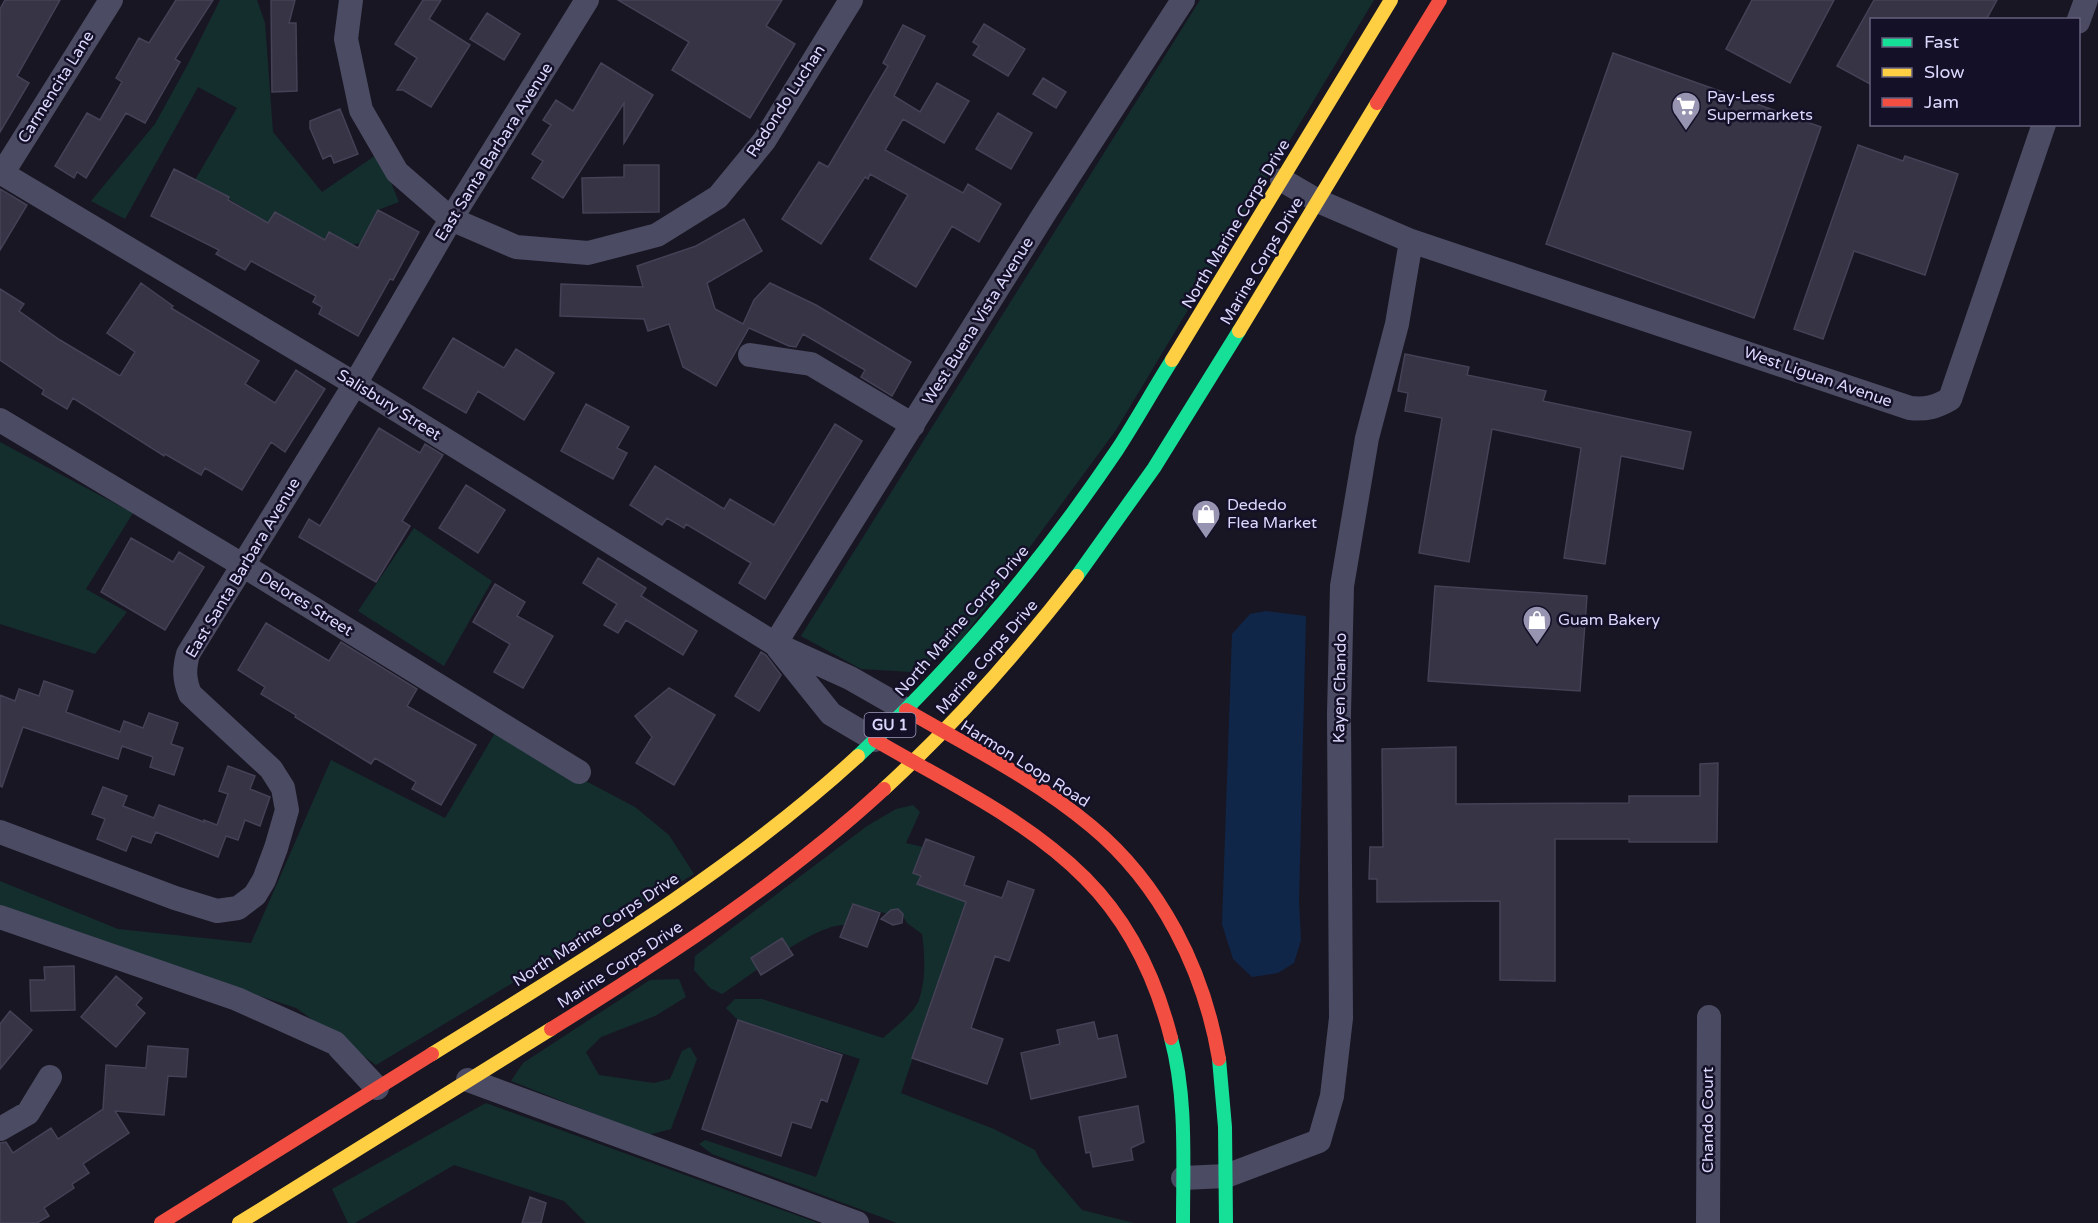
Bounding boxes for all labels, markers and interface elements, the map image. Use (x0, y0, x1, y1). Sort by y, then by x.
legend (1870, 18, 2080, 126)
street label: Carmencita Lane (13, 27, 99, 147)
text: Fast (1924, 31, 1959, 53)
street label: Redondo Luchan (742, 41, 830, 161)
street label: East Santa Barbara Avenue (431, 59, 557, 245)
text: Slow (1924, 61, 1965, 83)
place label: Pay-Less Supermarkets (1707, 87, 1813, 125)
supermarket icon: Pay-Less Supermarkets (1670, 90, 1702, 132)
text: Jam (1924, 91, 1959, 113)
street label: North Marine Corps Drive (1178, 136, 1294, 312)
street label: Marine Corps Drive (1216, 194, 1308, 328)
street label: West Buena Vista Avenue (918, 233, 1038, 409)
street label: West Liguan Avenue (1741, 342, 1895, 412)
street label: Salisbury Street (333, 365, 445, 445)
street label: East Santa Barbara Avenue (181, 474, 305, 662)
place label: Dededo Flea Market (1227, 495, 1317, 533)
shop icon: Dededo Flea Market (1190, 498, 1222, 540)
street label: North Marine Corps Drive (891, 541, 1033, 701)
street label: Delores Street (255, 567, 357, 641)
street label: Marine Corps Drive (932, 596, 1042, 718)
shop icon: Guam Bakery (1521, 604, 1553, 646)
place label: Guam Bakery (1558, 610, 1661, 630)
street label: Kayen Chando (1329, 633, 1351, 743)
road number: GU 1 (864, 713, 916, 737)
street label: Harmon Loop Road (957, 716, 1093, 812)
street label: North Marine Corps Drive (509, 869, 683, 991)
street label: Marine Corps Drive (554, 917, 686, 1013)
street label: Chando Court (1698, 1067, 1718, 1173)

